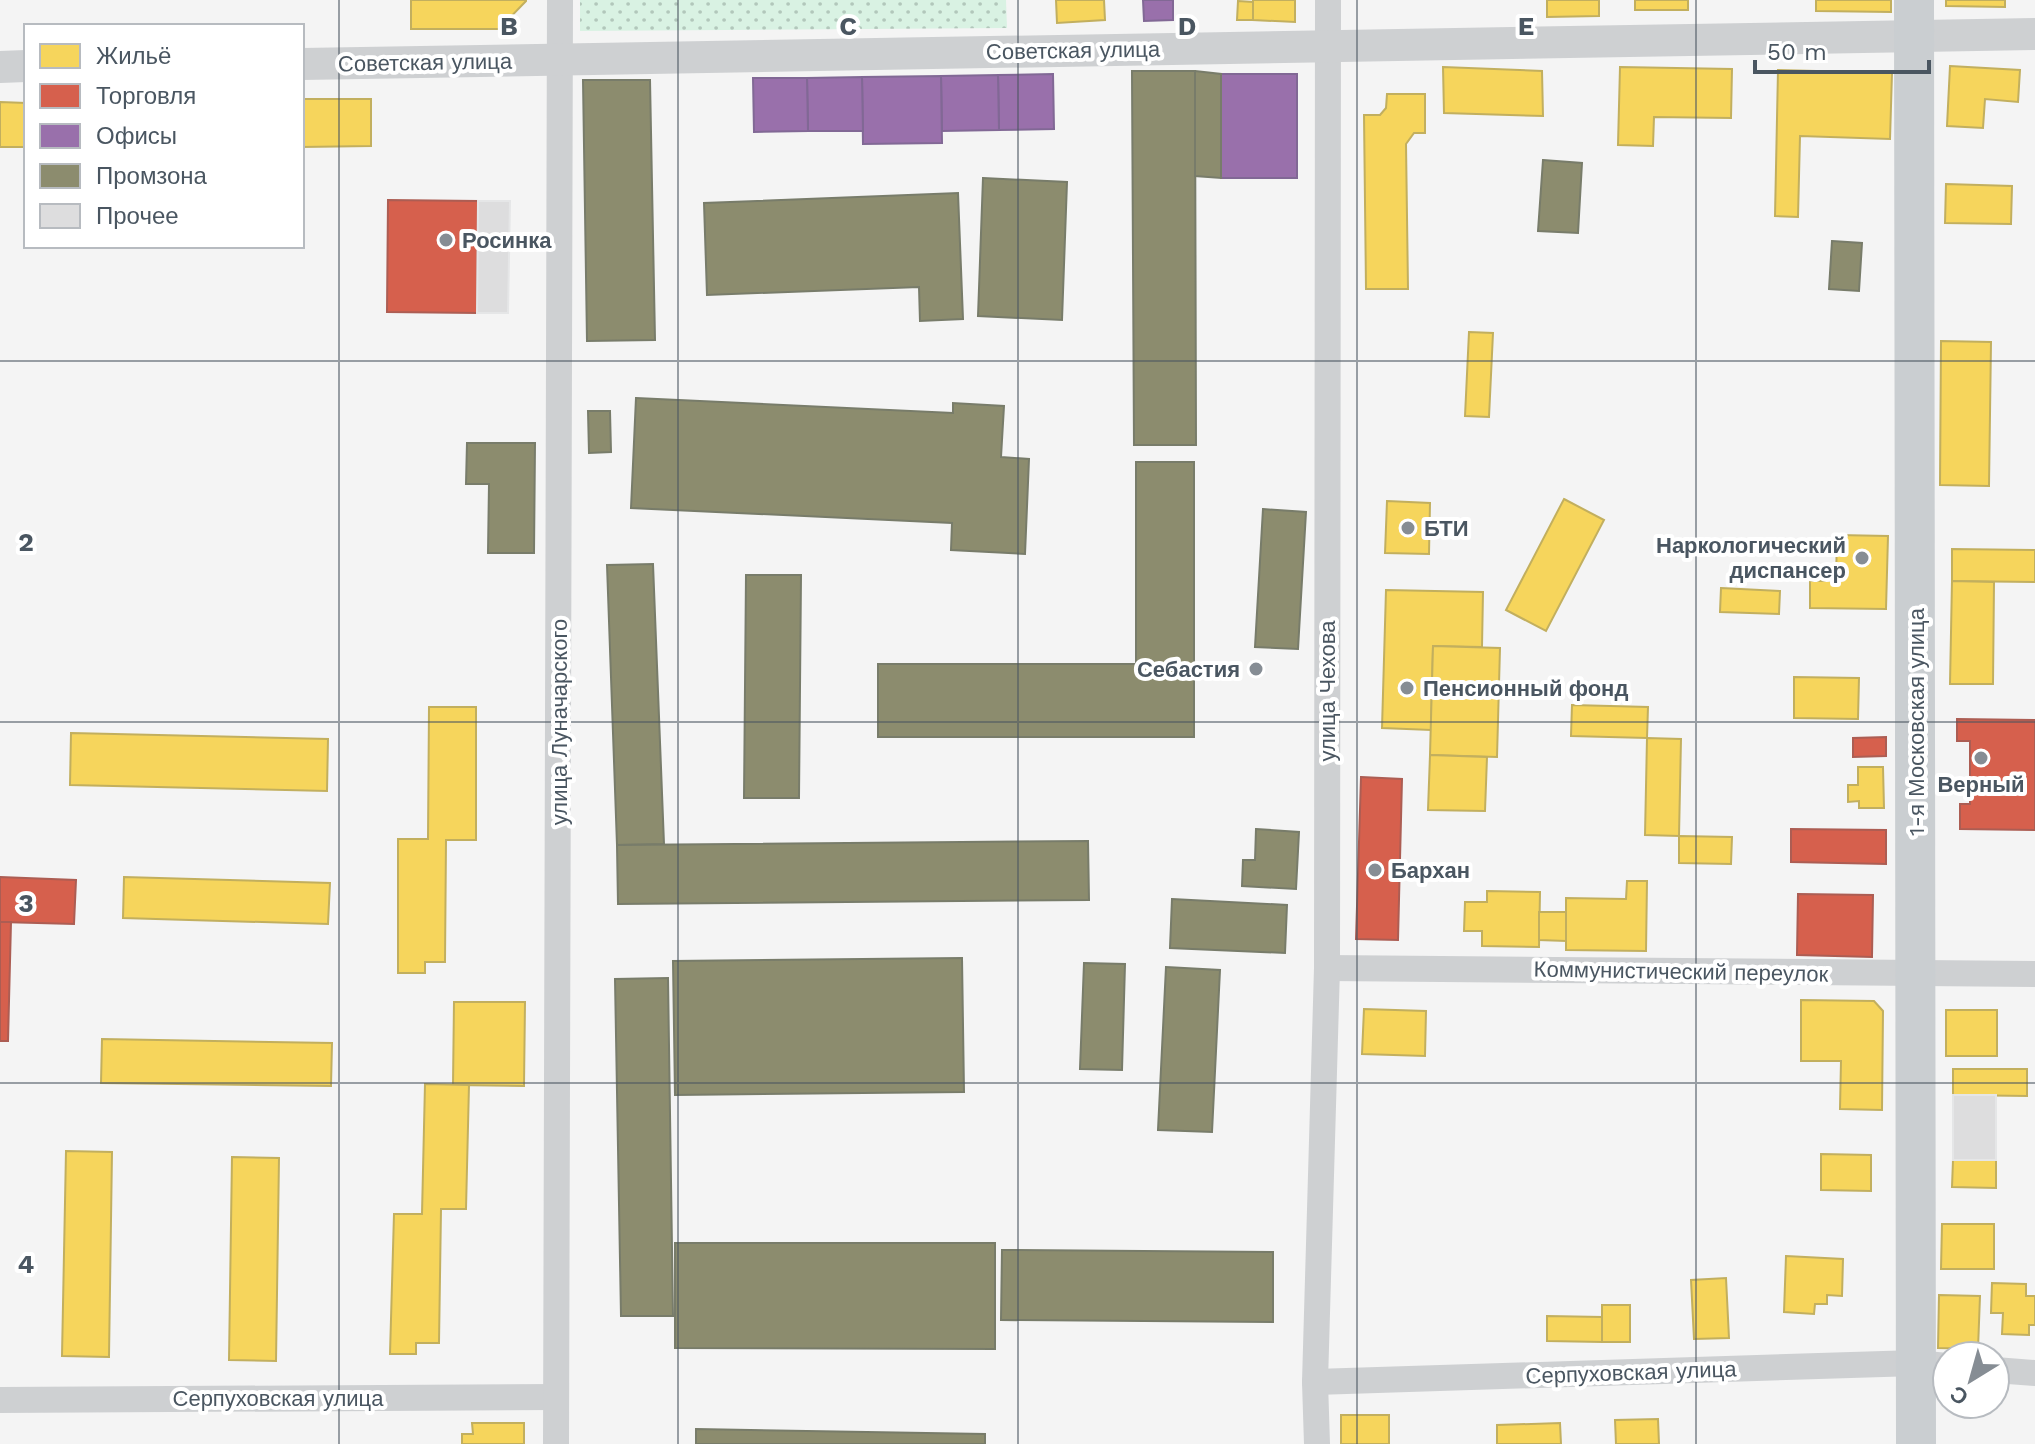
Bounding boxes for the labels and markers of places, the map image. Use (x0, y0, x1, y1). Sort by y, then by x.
place label: Росинка (462, 228, 552, 253)
marker: Росинка (437, 231, 455, 249)
place label: БТИ (1424, 516, 1469, 541)
marker: БТИ (1399, 519, 1417, 537)
place label: Наркологический диспансер (1656, 533, 1846, 583)
marker: Наркологический диспансер (1853, 549, 1871, 567)
place label: Себастия (1137, 657, 1240, 682)
marker: Себастия (1247, 660, 1265, 678)
place label: Пенсионный фонд (1423, 676, 1628, 701)
marker: Пенсионный фонд (1398, 679, 1416, 697)
marker: Верный (1972, 749, 1990, 767)
place label: Верный (1937, 772, 2025, 797)
place label: Бархан (1391, 858, 1470, 883)
marker: Бархан (1366, 861, 1384, 879)

